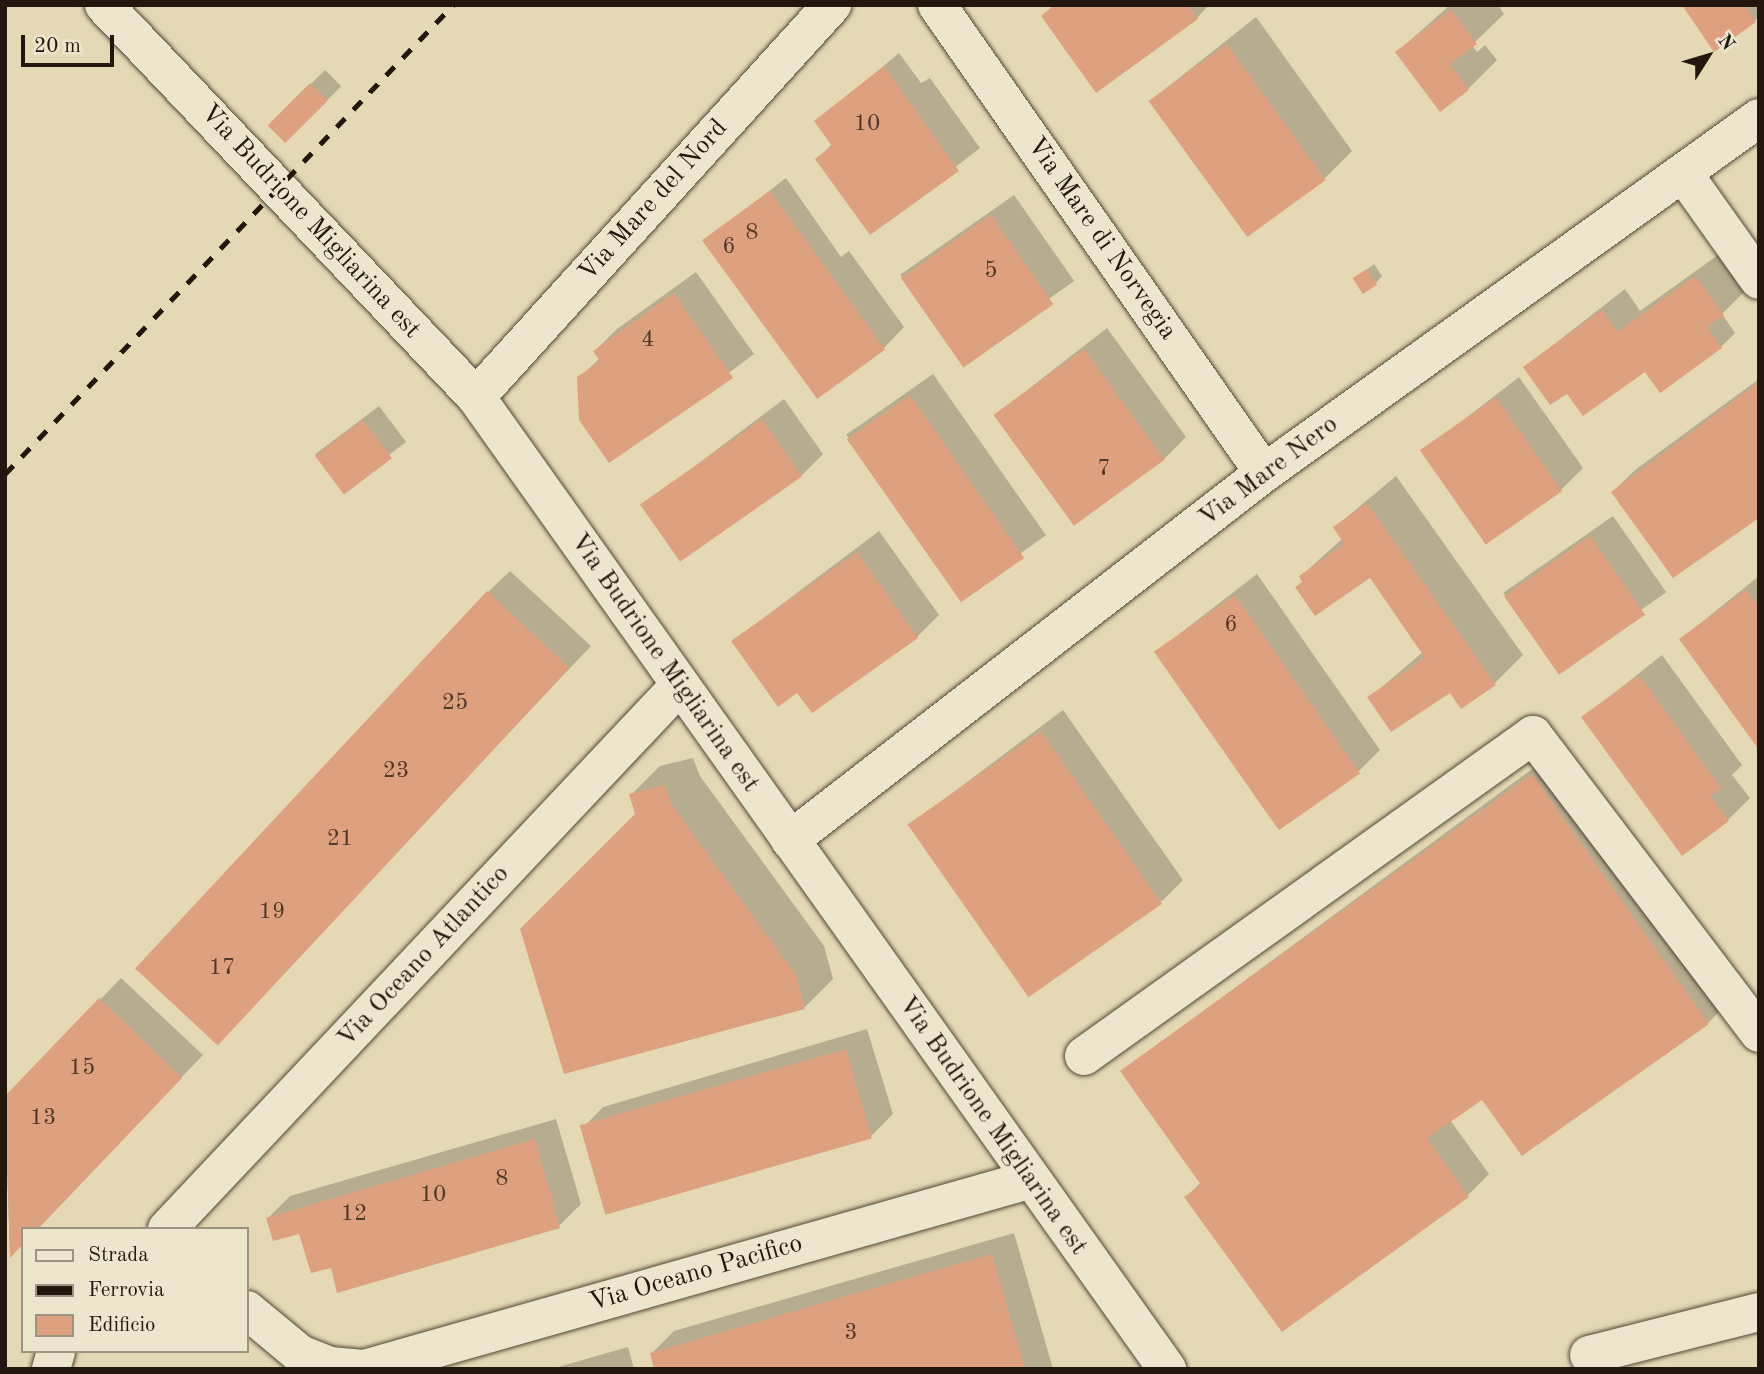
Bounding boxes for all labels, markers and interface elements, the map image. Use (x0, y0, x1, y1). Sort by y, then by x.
scale bar (24, 21, 117, 65)
north arrow (1673, 21, 1743, 91)
text: N (1713, 32, 1737, 55)
text: 20 m (34, 36, 81, 57)
street label: Via Budrione Migliarina est (193, 98, 427, 346)
house number: 10 (854, 110, 880, 138)
street label: Via Mare del Nord (573, 113, 735, 289)
street label: Via Mare di Norvegia (1019, 132, 1183, 346)
house number: 8 (745, 219, 759, 247)
house number: 6 (722, 233, 736, 261)
house number: 5 (984, 257, 998, 285)
house number: 4 (641, 326, 655, 354)
street label: Via Mare Nero (1193, 410, 1345, 534)
house number: 7 (1097, 455, 1111, 483)
street label: Via Budrione Migliarina est (563, 527, 765, 799)
house number: 6 (1224, 611, 1238, 639)
house number: 25 (442, 689, 468, 717)
house number: 23 (383, 757, 409, 785)
house number: 21 (327, 825, 353, 853)
street label: Via Oceano Atlantico (331, 859, 517, 1055)
house number: 19 (259, 898, 285, 926)
house number: 17 (209, 954, 235, 982)
street label: Via Budrione Migliarina est (891, 990, 1093, 1262)
house number: 15 (69, 1054, 95, 1082)
house number: 13 (30, 1104, 56, 1132)
house number: 8 (495, 1165, 509, 1193)
house number: 10 (420, 1181, 446, 1209)
house number: 12 (341, 1200, 367, 1228)
legend (21, 1227, 248, 1353)
street label: Via Oceano Pacifico (586, 1229, 806, 1319)
text: Strada (88, 1245, 149, 1266)
text: Ferrovia (88, 1280, 164, 1301)
text: Edificio (88, 1315, 156, 1336)
house number: 3 (844, 1319, 858, 1347)

